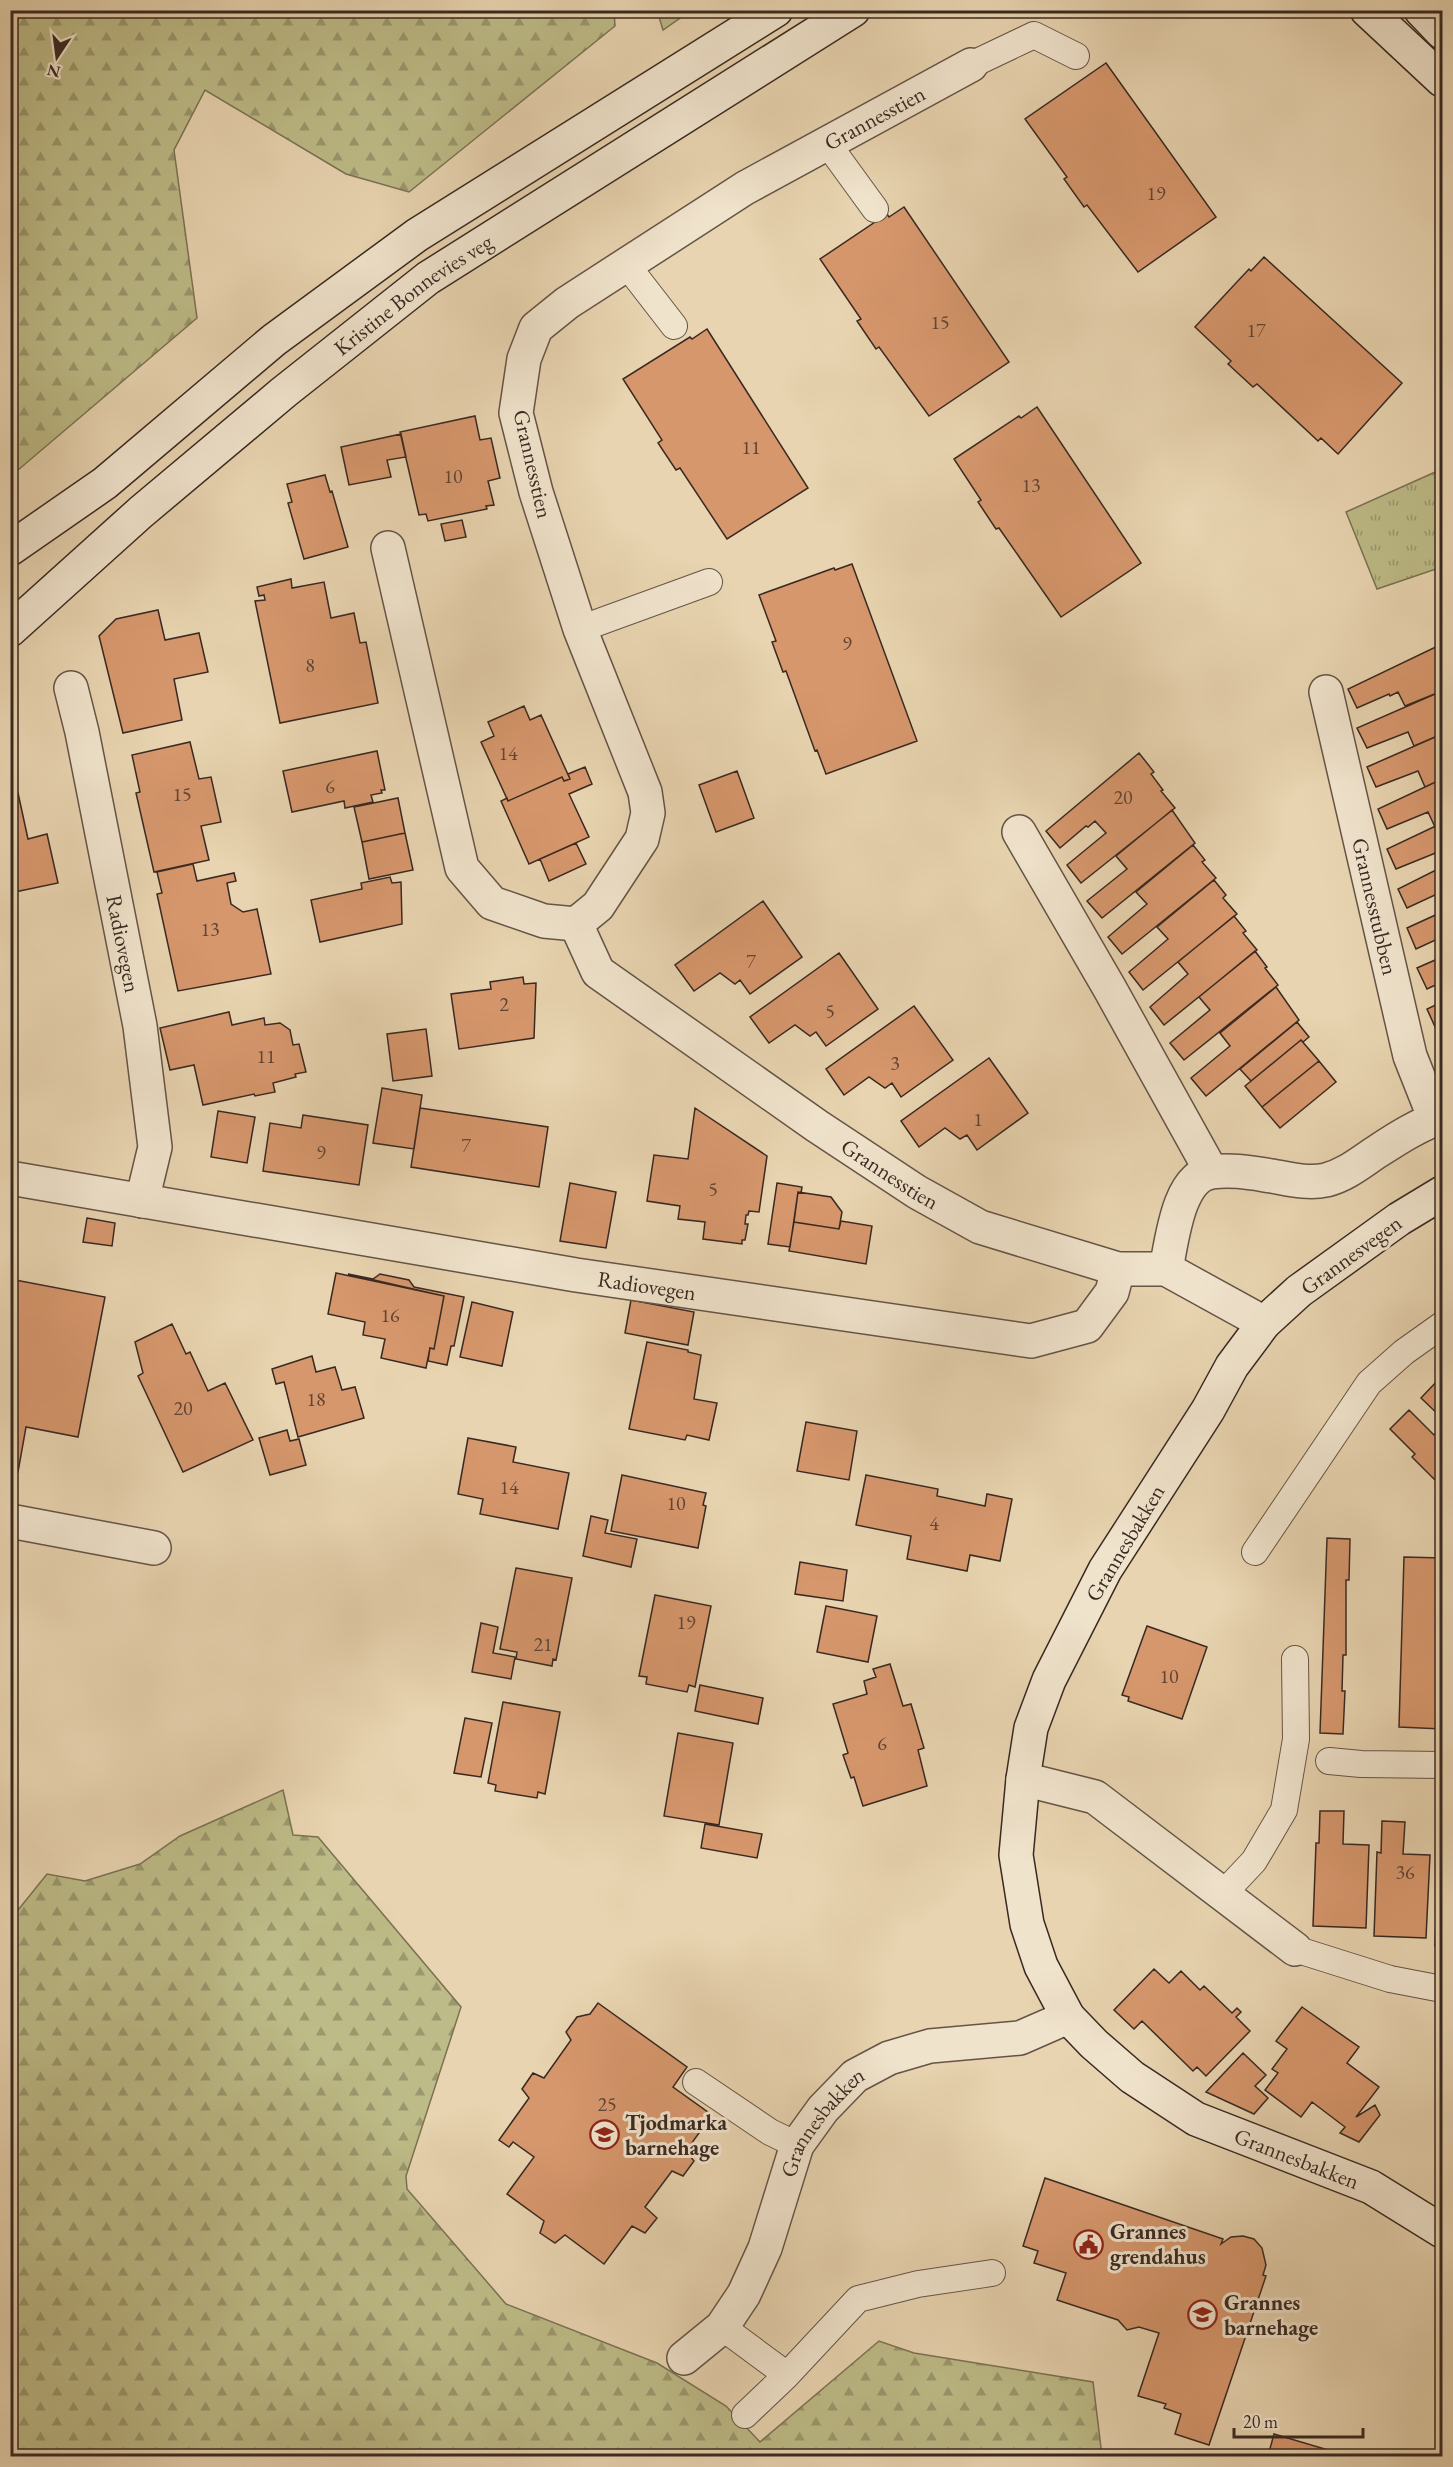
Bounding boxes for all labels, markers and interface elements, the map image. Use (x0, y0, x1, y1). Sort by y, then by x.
north arrow (27, 27, 87, 87)
text: N (45, 59, 62, 83)
street label: Grannesstien (819, 78, 930, 157)
house number: 19 (1146, 180, 1166, 206)
street label: Kristine Bonnevies veg (328, 226, 498, 362)
house number: 15 (930, 309, 950, 335)
house number: 17 (1246, 317, 1266, 343)
street label: Grannesstien (506, 407, 560, 522)
house number: 11 (741, 434, 761, 460)
house number: 10 (443, 463, 463, 489)
house number: 13 (1021, 472, 1041, 498)
house number: 9 (842, 630, 852, 656)
house number: 8 (305, 652, 315, 678)
house number: 14 (498, 740, 518, 766)
house number: 6 (325, 773, 335, 799)
house number: 15 (172, 781, 192, 807)
house number: 20 (1113, 784, 1133, 810)
street label: Grannesstubben (1346, 835, 1405, 978)
street label: Radiovegen (100, 892, 148, 995)
house number: 13 (200, 916, 220, 942)
house number: 7 (746, 948, 756, 974)
house number: 2 (499, 991, 509, 1017)
house number: 5 (825, 998, 835, 1024)
house number: 11 (256, 1043, 276, 1069)
house number: 3 (890, 1050, 900, 1076)
house number: 1 (973, 1106, 983, 1132)
house number: 7 (461, 1132, 471, 1158)
street label: Grannesstien (836, 1132, 945, 1216)
house number: 9 (316, 1139, 326, 1165)
house number: 5 (708, 1176, 718, 1202)
street label: Grannesvegen (1295, 1208, 1408, 1302)
street label: Radiovegen (596, 1264, 698, 1307)
house number: 16 (380, 1302, 400, 1328)
house number: 18 (306, 1386, 326, 1412)
house number: 20 (173, 1395, 193, 1421)
house number: 14 (499, 1474, 519, 1500)
street label: Grannesbakken (1079, 1479, 1172, 1607)
house number: 10 (666, 1490, 686, 1516)
house number: 4 (929, 1510, 939, 1536)
house number: 19 (676, 1609, 696, 1635)
house number: 21 (533, 1631, 553, 1657)
house number: 10 (1159, 1663, 1179, 1689)
house number: 6 (877, 1730, 887, 1756)
house number: 36 (1395, 1859, 1415, 1885)
street label: Grannesbakken (773, 2059, 869, 2181)
house number: 25 (597, 2091, 617, 2117)
place label: Tjodmarka barnehage (625, 2108, 727, 2162)
school or university icon: Tjodmarka barnehage (588, 2119, 620, 2151)
street label: Grannesbakken (1230, 2121, 1364, 2196)
place label: Grannes grendahus (1110, 2217, 1206, 2271)
public building icon: Grannes grendahus (1073, 2228, 1105, 2260)
place label: Grannes barnehage (1224, 2288, 1318, 2342)
school or university icon: Grannes barnehage (1187, 2299, 1219, 2331)
scale bar (1234, 2401, 1363, 2439)
text: 20 m (1243, 2410, 1278, 2433)

